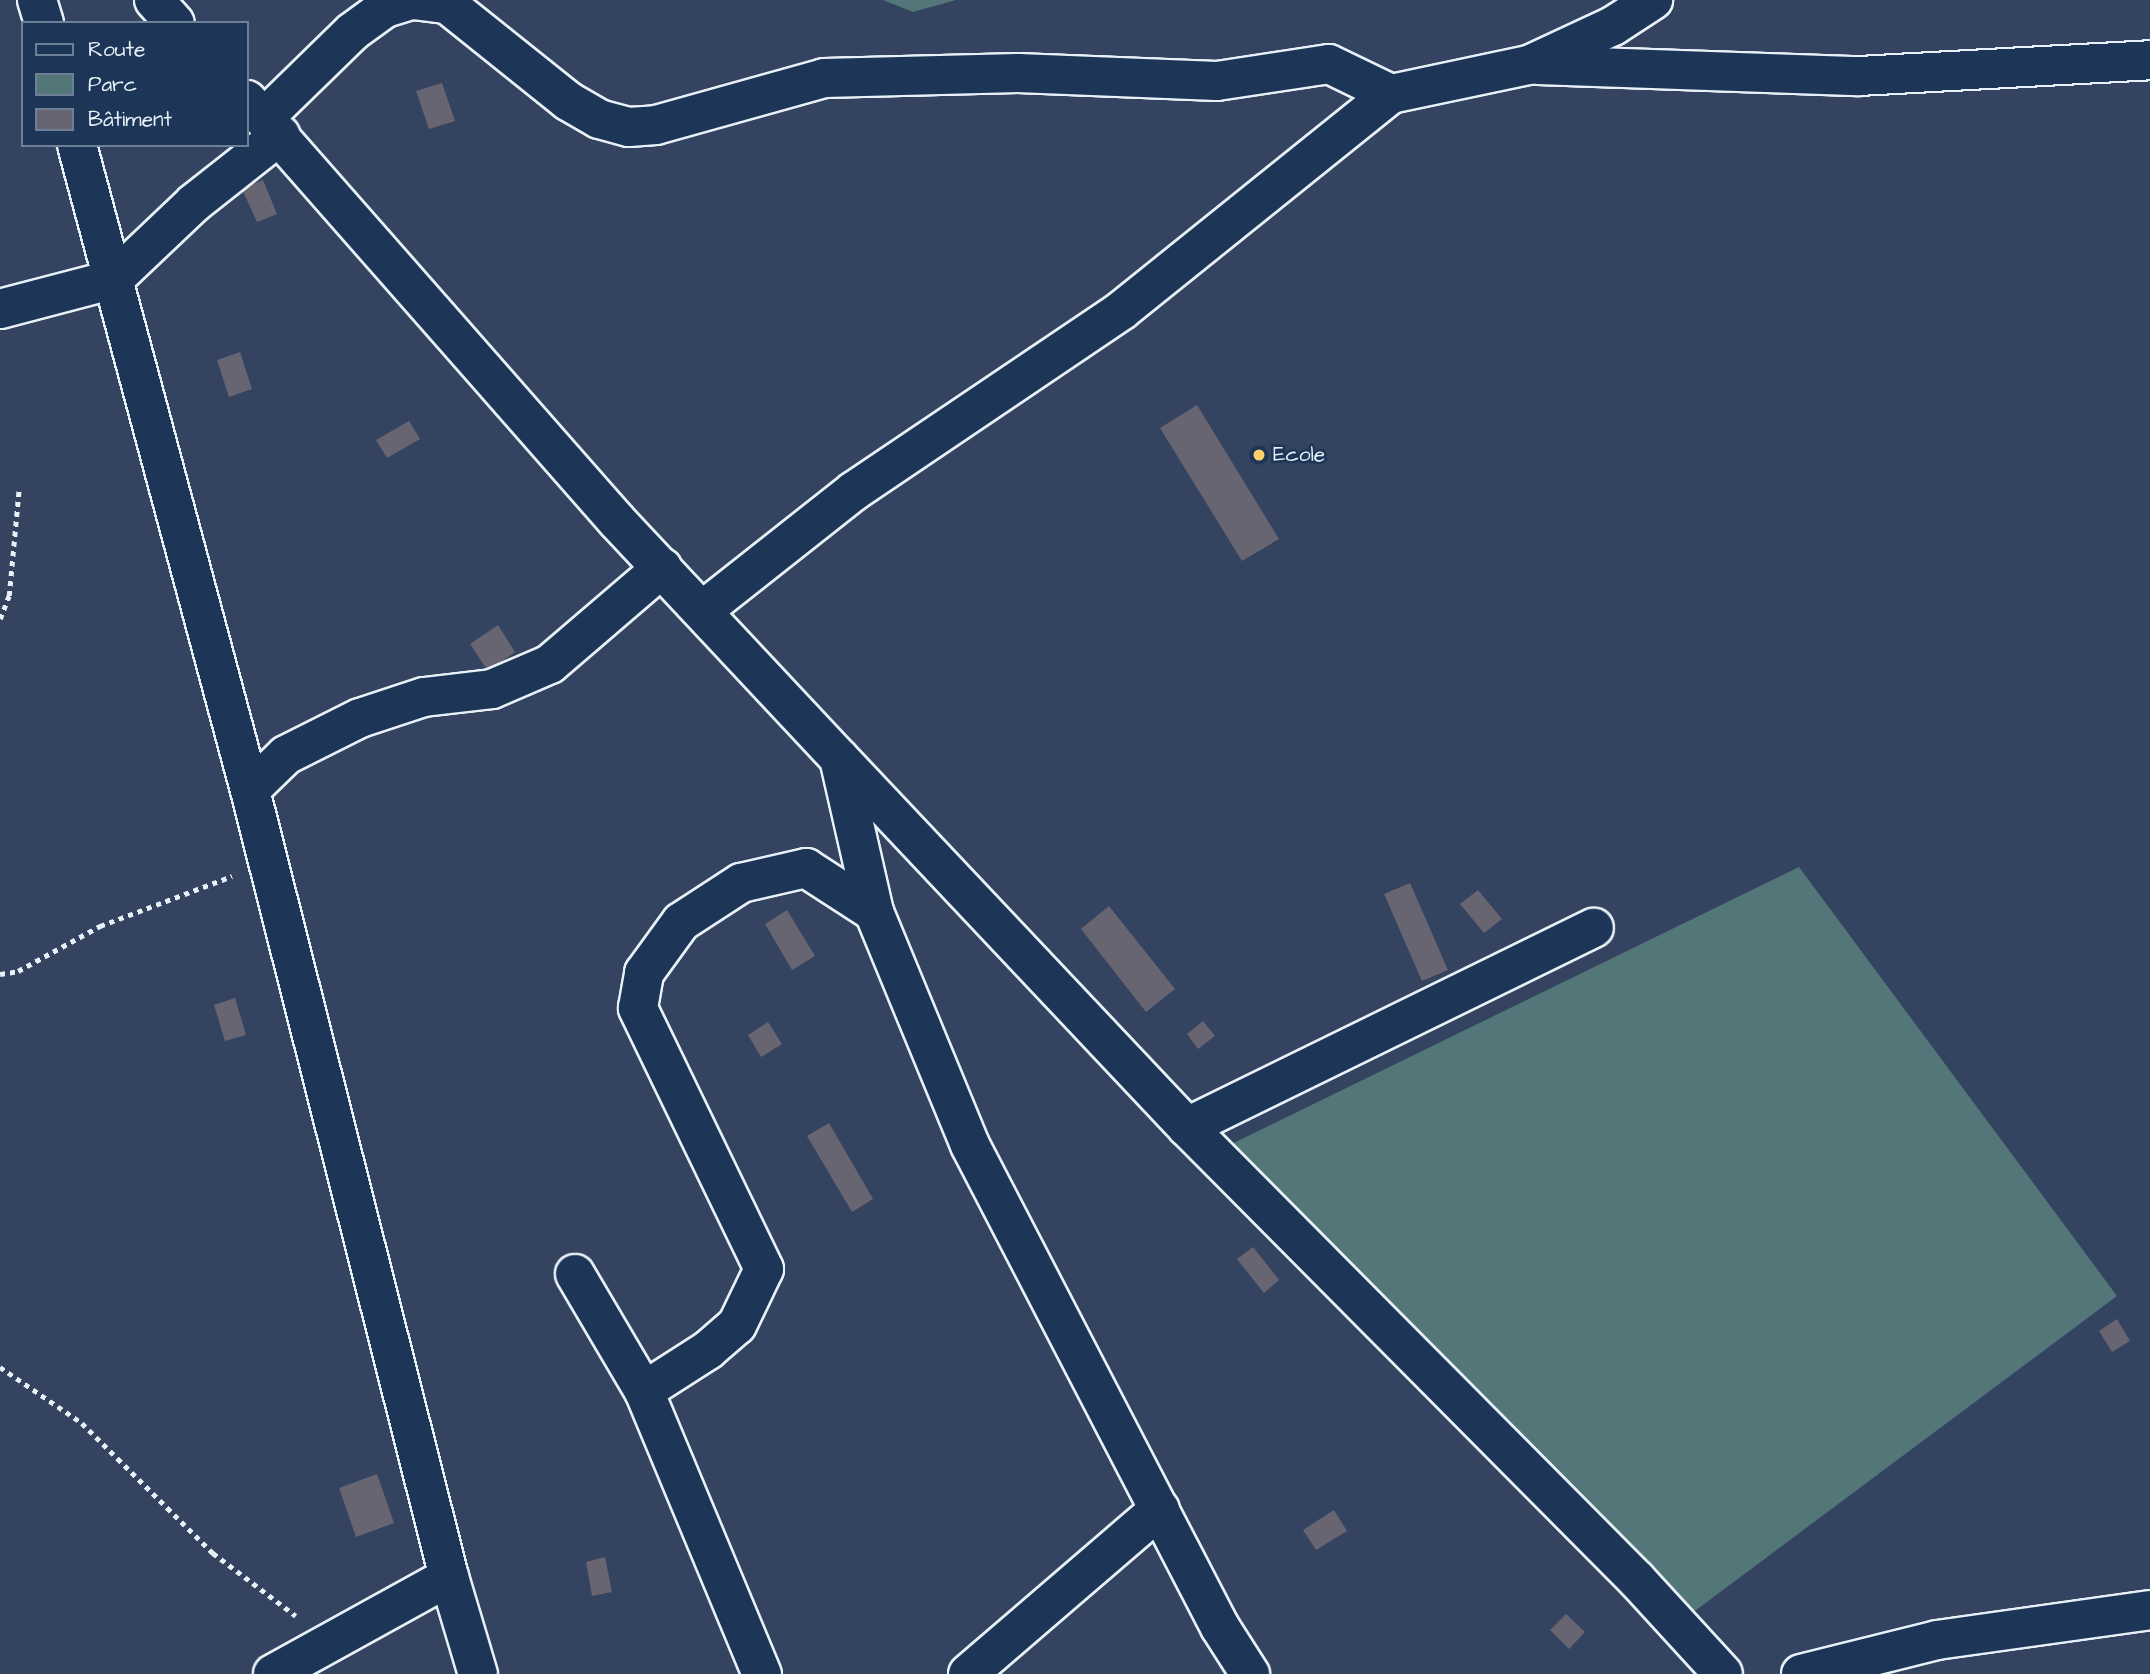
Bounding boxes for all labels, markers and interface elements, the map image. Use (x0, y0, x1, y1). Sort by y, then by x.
legend (21, 21, 248, 147)
text: Route (88, 35, 145, 64)
text: Parc (88, 70, 137, 99)
text: Bâtiment (88, 105, 172, 134)
place label: Ecole (1273, 442, 1325, 468)
marker: Ecole (1251, 447, 1267, 463)

